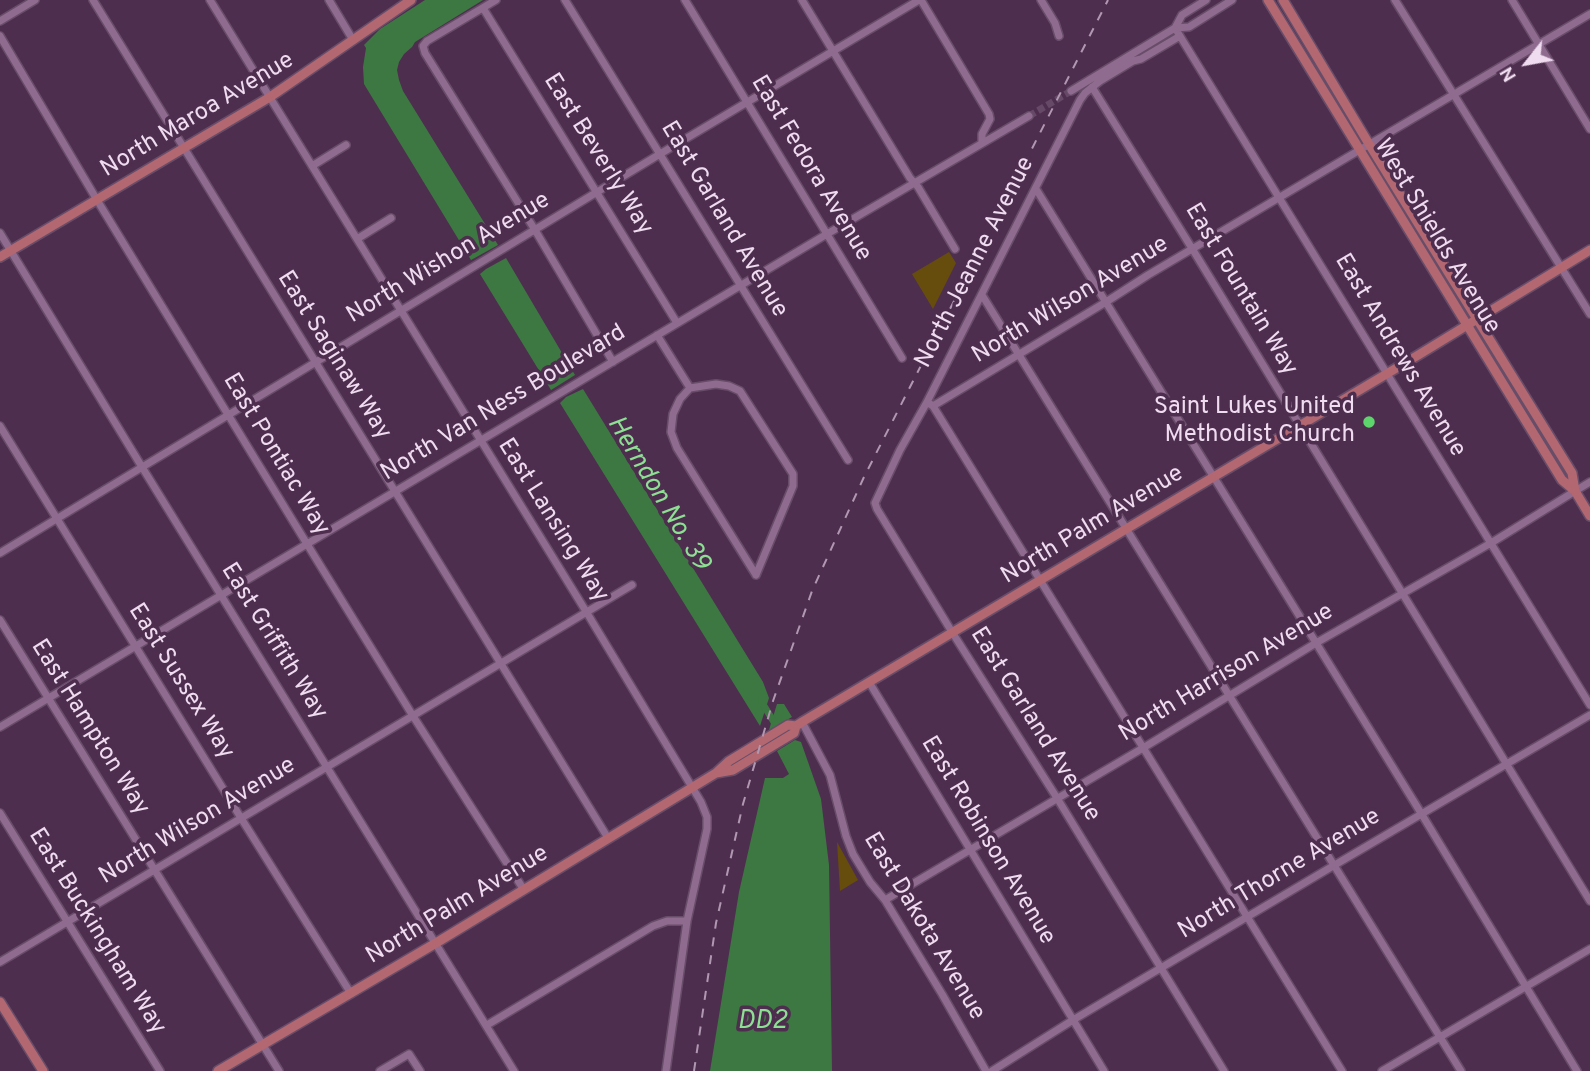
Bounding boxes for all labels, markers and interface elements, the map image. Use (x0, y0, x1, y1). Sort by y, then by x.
north arrow (1492, 28, 1562, 98)
street label: North Maroa Avenue (96, 47, 300, 185)
text: N (1495, 62, 1523, 86)
street label: East Beverly Way (536, 69, 658, 241)
street label: East Fedora Avenue (743, 71, 877, 267)
street label: East Garland Avenue (653, 117, 793, 323)
street label: West Shields Avenue (1367, 134, 1505, 340)
street label: North Jeanne Avenue (910, 153, 1042, 373)
street label: North Wishon Avenue (342, 187, 556, 331)
street label: East Fountain Way (1177, 199, 1303, 381)
street label: North Wilson Avenue (968, 231, 1174, 371)
street label: East Andrews Avenue (1327, 249, 1471, 463)
street label: East Saginaw Way (270, 266, 396, 446)
street label: North Van Ness Boulevard (376, 319, 632, 489)
street label: East Pontiac Way (215, 369, 335, 541)
place label: Saint Lukes United Methodist Church (1154, 394, 1355, 450)
water label: Herndon No. 39 (599, 411, 715, 577)
marker: Saint Lukes United Methodist Church (1361, 414, 1377, 430)
street label: East Lansing Way (490, 434, 614, 608)
street label: North Palm Avenue (997, 460, 1189, 592)
street label: East Griffith Way (213, 558, 333, 726)
street label: East Sussex Way (121, 599, 239, 765)
street label: North Harrison Avenue (1115, 599, 1339, 749)
street label: East Garland Avenue (963, 623, 1105, 827)
street label: East Hampton Way (23, 635, 155, 821)
street label: East Robinson Avenue (913, 732, 1061, 950)
street label: North Wilson Avenue (95, 752, 301, 892)
street label: North Thorne Avenue (1174, 803, 1386, 947)
street label: East Buckingham Way (21, 824, 171, 1040)
street label: East Dakota Avenue (856, 828, 990, 1026)
street label: North Palm Avenue (362, 840, 554, 972)
water label: DD2 (737, 1007, 787, 1039)

